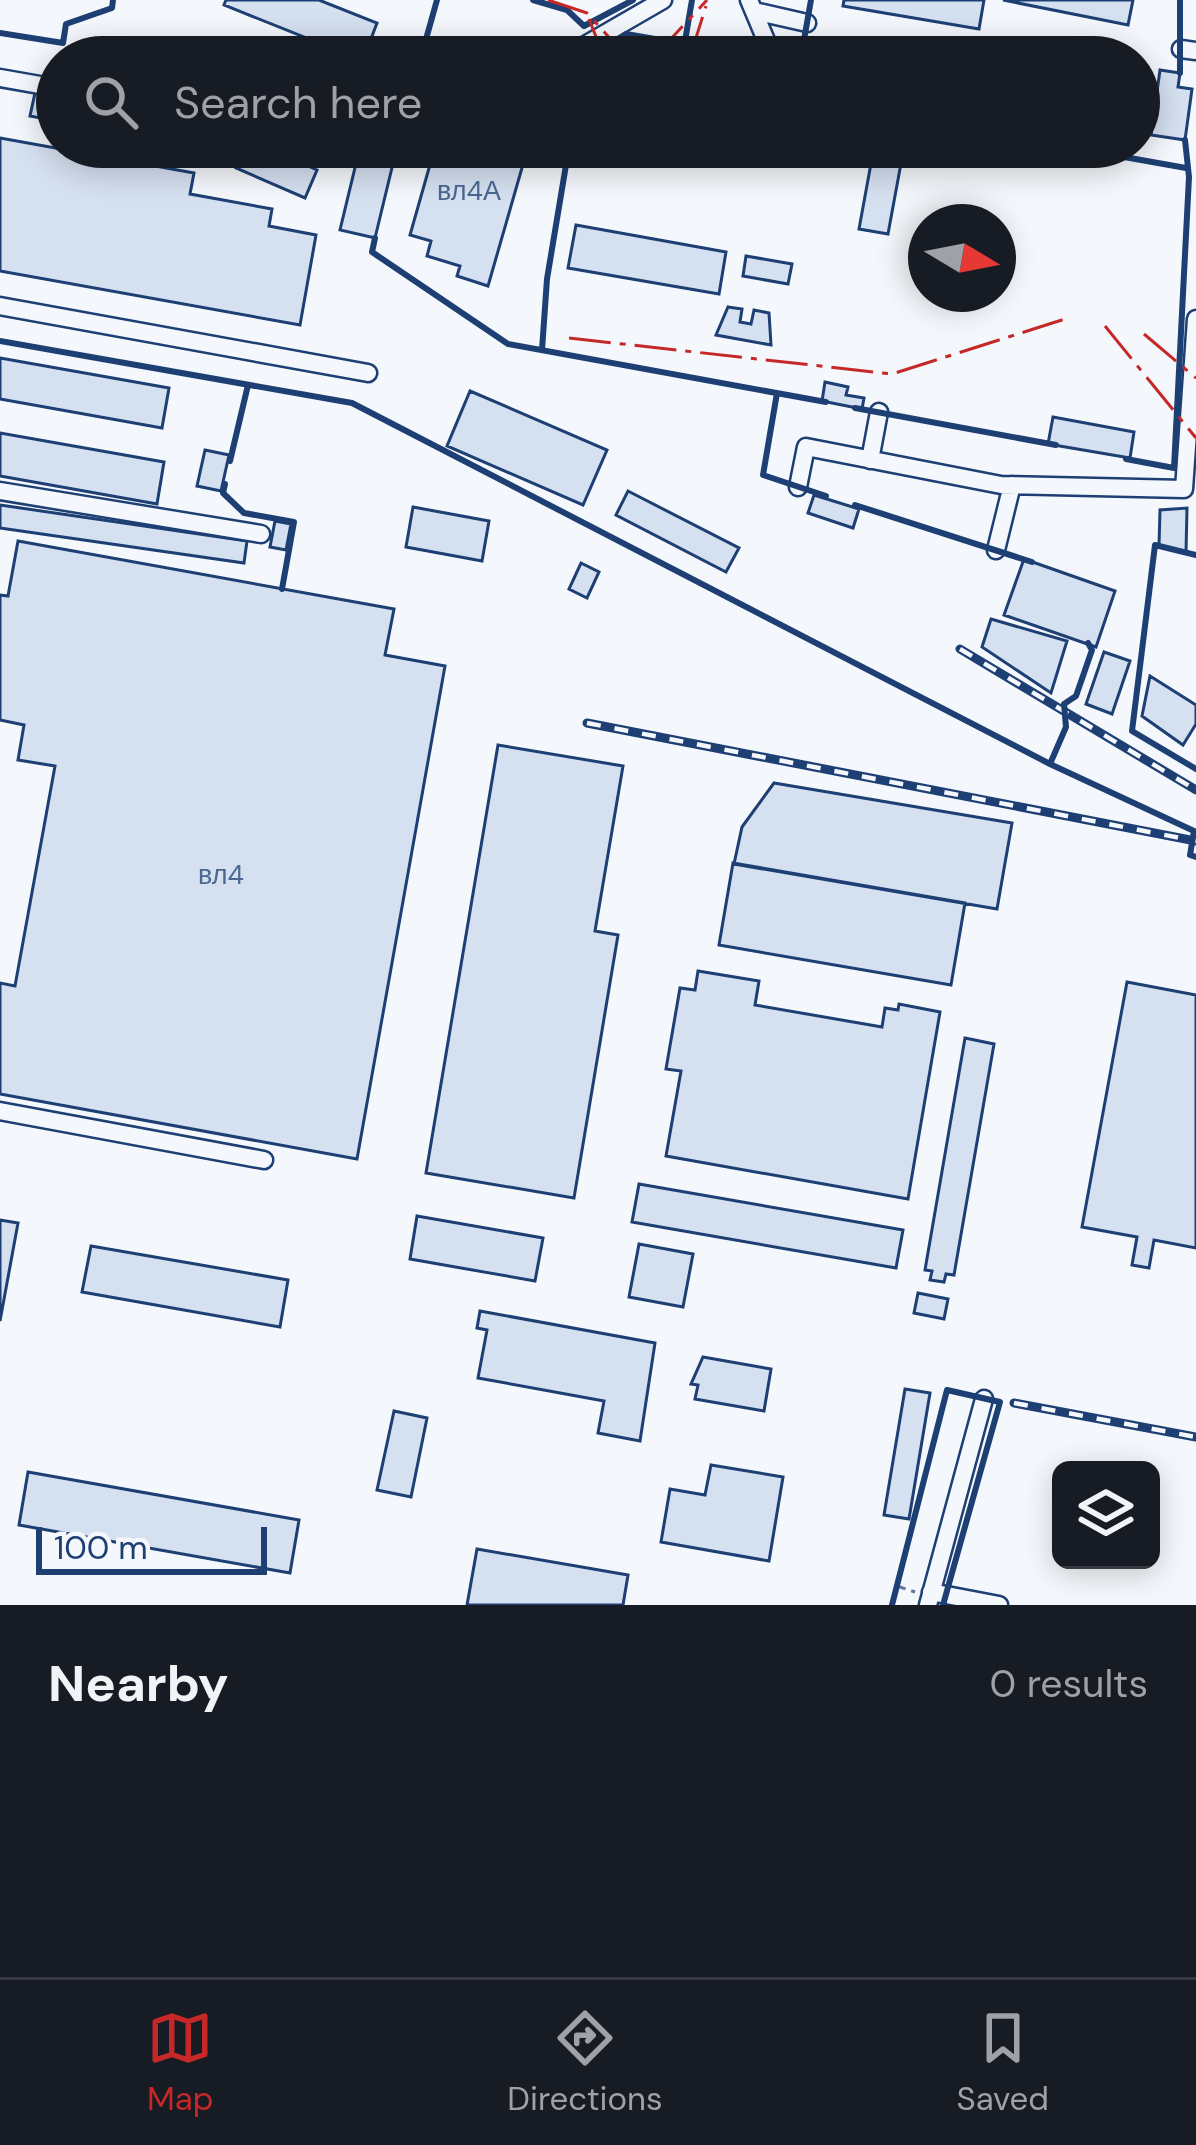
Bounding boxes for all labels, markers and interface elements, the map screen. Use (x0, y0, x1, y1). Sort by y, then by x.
search box (36, 36, 1160, 168)
icon: search (78, 69, 144, 135)
text: Search here (174, 73, 422, 132)
house number: вл4А (437, 173, 501, 208)
north arrow (908, 204, 1016, 312)
house number: вл4 (198, 857, 244, 892)
map controls (1052, 1461, 1160, 1569)
button: layers (1052, 1461, 1160, 1569)
scale bar (36, 1521, 267, 1574)
text: 100 m (54, 1526, 148, 1569)
text: Nearby (48, 1650, 229, 1717)
text: 0 results (990, 1658, 1148, 1709)
tab: Map (147, 2005, 213, 2120)
tab: Directions (507, 2005, 663, 2120)
tab: Saved (957, 2005, 1049, 2120)

